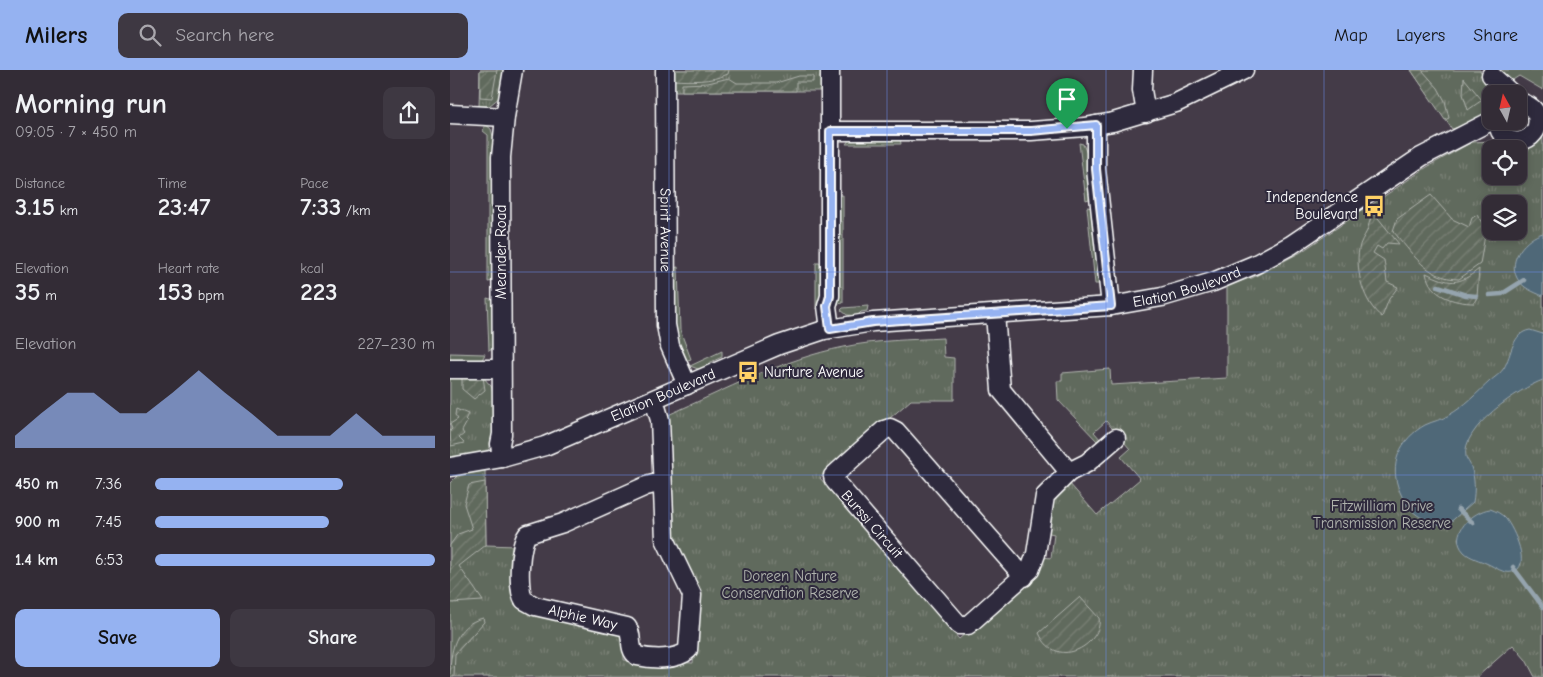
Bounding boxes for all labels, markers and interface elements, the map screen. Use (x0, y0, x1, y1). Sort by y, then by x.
search box (118, 13, 468, 58)
text: Milers (25, 21, 88, 49)
icon: search (136, 21, 164, 49)
text: Search here (176, 24, 274, 46)
text: Map (1334, 25, 1368, 46)
text: Layers (1396, 25, 1445, 46)
text: Share (1473, 25, 1518, 46)
pin (1046, 78, 1088, 129)
icon: arrive (1053, 85, 1081, 113)
north arrow (1482, 85, 1528, 130)
map controls (1482, 85, 1527, 240)
button: share (383, 87, 435, 139)
text: Morning run (15, 88, 167, 120)
text: 09:05 · 7 × 450 m (15, 123, 137, 141)
button: locate (1482, 140, 1527, 185)
text: Distance (15, 175, 65, 192)
text: Time (158, 175, 187, 192)
text: Pace (300, 175, 329, 192)
street label: Spirit Avenue (656, 188, 675, 273)
place label: Independence Boulevard (1266, 188, 1358, 223)
text: 3.15 (15, 192, 55, 221)
text: 23:47 (158, 192, 211, 221)
text: 7:33 (300, 192, 341, 221)
bus stop icon: Independence Boulevard (1361, 193, 1387, 219)
button: layers (1482, 195, 1527, 240)
text: km (55, 202, 78, 219)
text: /km (341, 202, 371, 219)
street label: Meander Road (492, 205, 510, 299)
text: Elevation (15, 260, 69, 277)
text: Heart rate (158, 260, 219, 277)
text: kcal (300, 260, 324, 277)
street label: Elation Boulevard (1131, 262, 1243, 311)
text: 35 (15, 277, 41, 306)
text: 153 (158, 277, 193, 306)
text: 223 (300, 277, 338, 306)
text: m (41, 287, 57, 304)
text: bpm (193, 287, 224, 304)
text: Elevation (15, 335, 76, 353)
text: 227–230 m (358, 335, 435, 353)
bus stop icon: Nurture Avenue (735, 359, 761, 385)
place label: Nurture Avenue (764, 363, 864, 381)
street label: Elation Boulevard (608, 365, 718, 425)
text: 450 m (15, 475, 59, 493)
text: 7:36 (95, 475, 122, 493)
street label: Burssi Circuit (837, 486, 907, 562)
park label: Fitzwilliam Drive Transmission Reserve (1313, 497, 1452, 532)
text: 900 m (15, 513, 60, 531)
text: 7:45 (95, 513, 122, 531)
text: 1.4 km (15, 551, 58, 569)
text: 6:53 (95, 551, 123, 569)
park label: Doreen Nature Conservation Reserve (721, 567, 859, 602)
street label: Alphie Way (547, 600, 620, 634)
button: Save (15, 609, 220, 667)
button: Share (230, 609, 435, 667)

